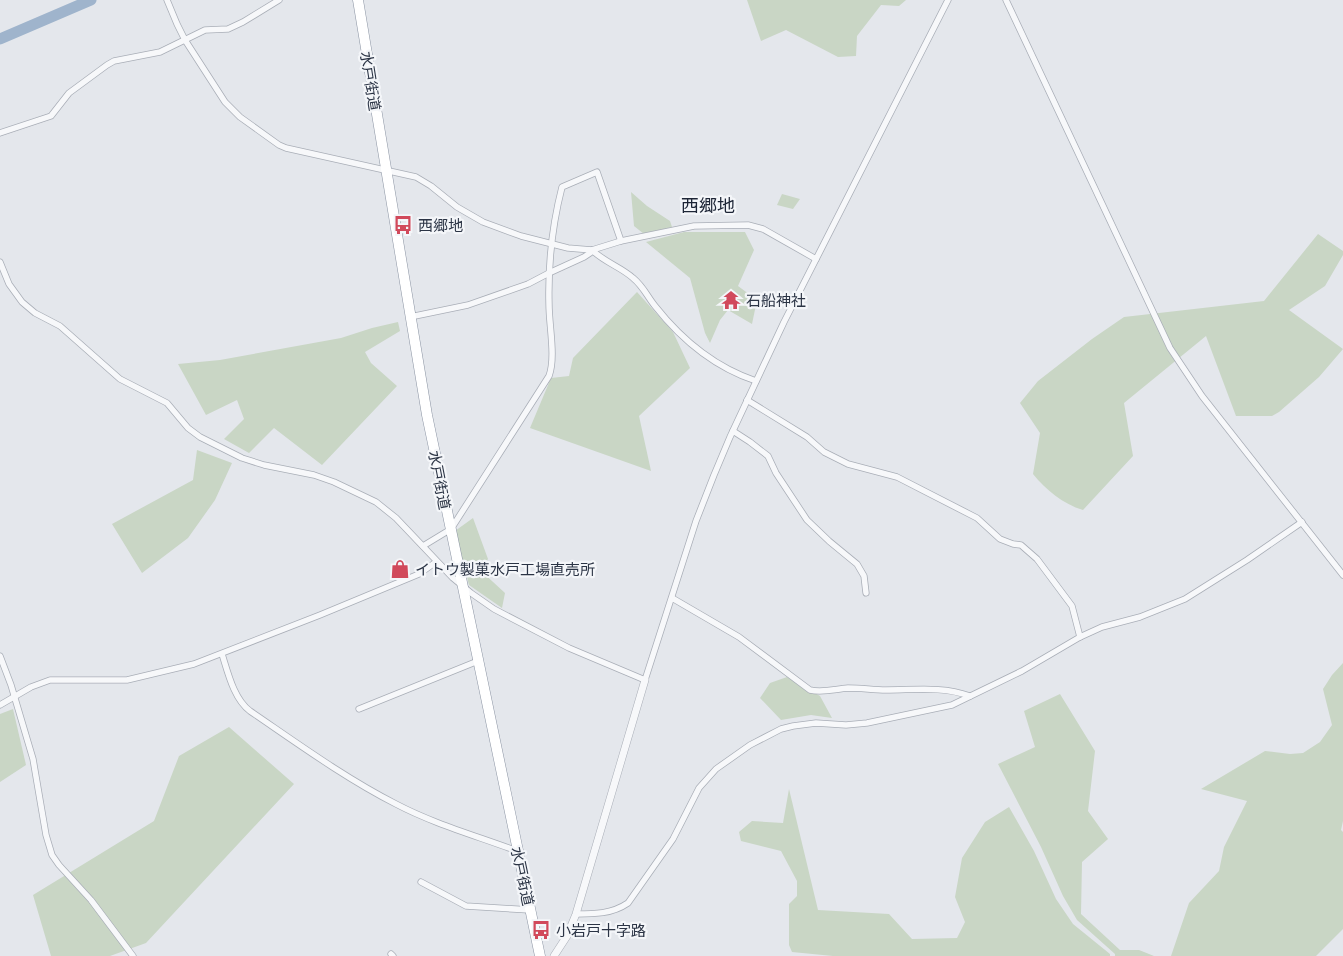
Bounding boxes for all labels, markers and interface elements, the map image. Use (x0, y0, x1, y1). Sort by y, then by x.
street label: 水戸街道 (356, 50, 386, 112)
district label: 西郷地 (681, 193, 735, 217)
bus stop icon: 西郷地 (392, 214, 414, 236)
place label: 西郷地 (418, 215, 463, 235)
temple icon: 石船神社 (720, 289, 742, 311)
place label: 石船神社 (746, 290, 806, 310)
street label: 水戸街道 (424, 449, 456, 511)
shop icon: イトウ製菓水戸工場直売所 (389, 558, 411, 580)
place label: イトウ製菓水戸工場直売所 (415, 559, 595, 579)
street label: 水戸街道 (507, 845, 539, 907)
bus stop icon: 小岩戸十字路 (530, 919, 552, 941)
place label: 小岩戸十字路 (556, 920, 646, 940)

